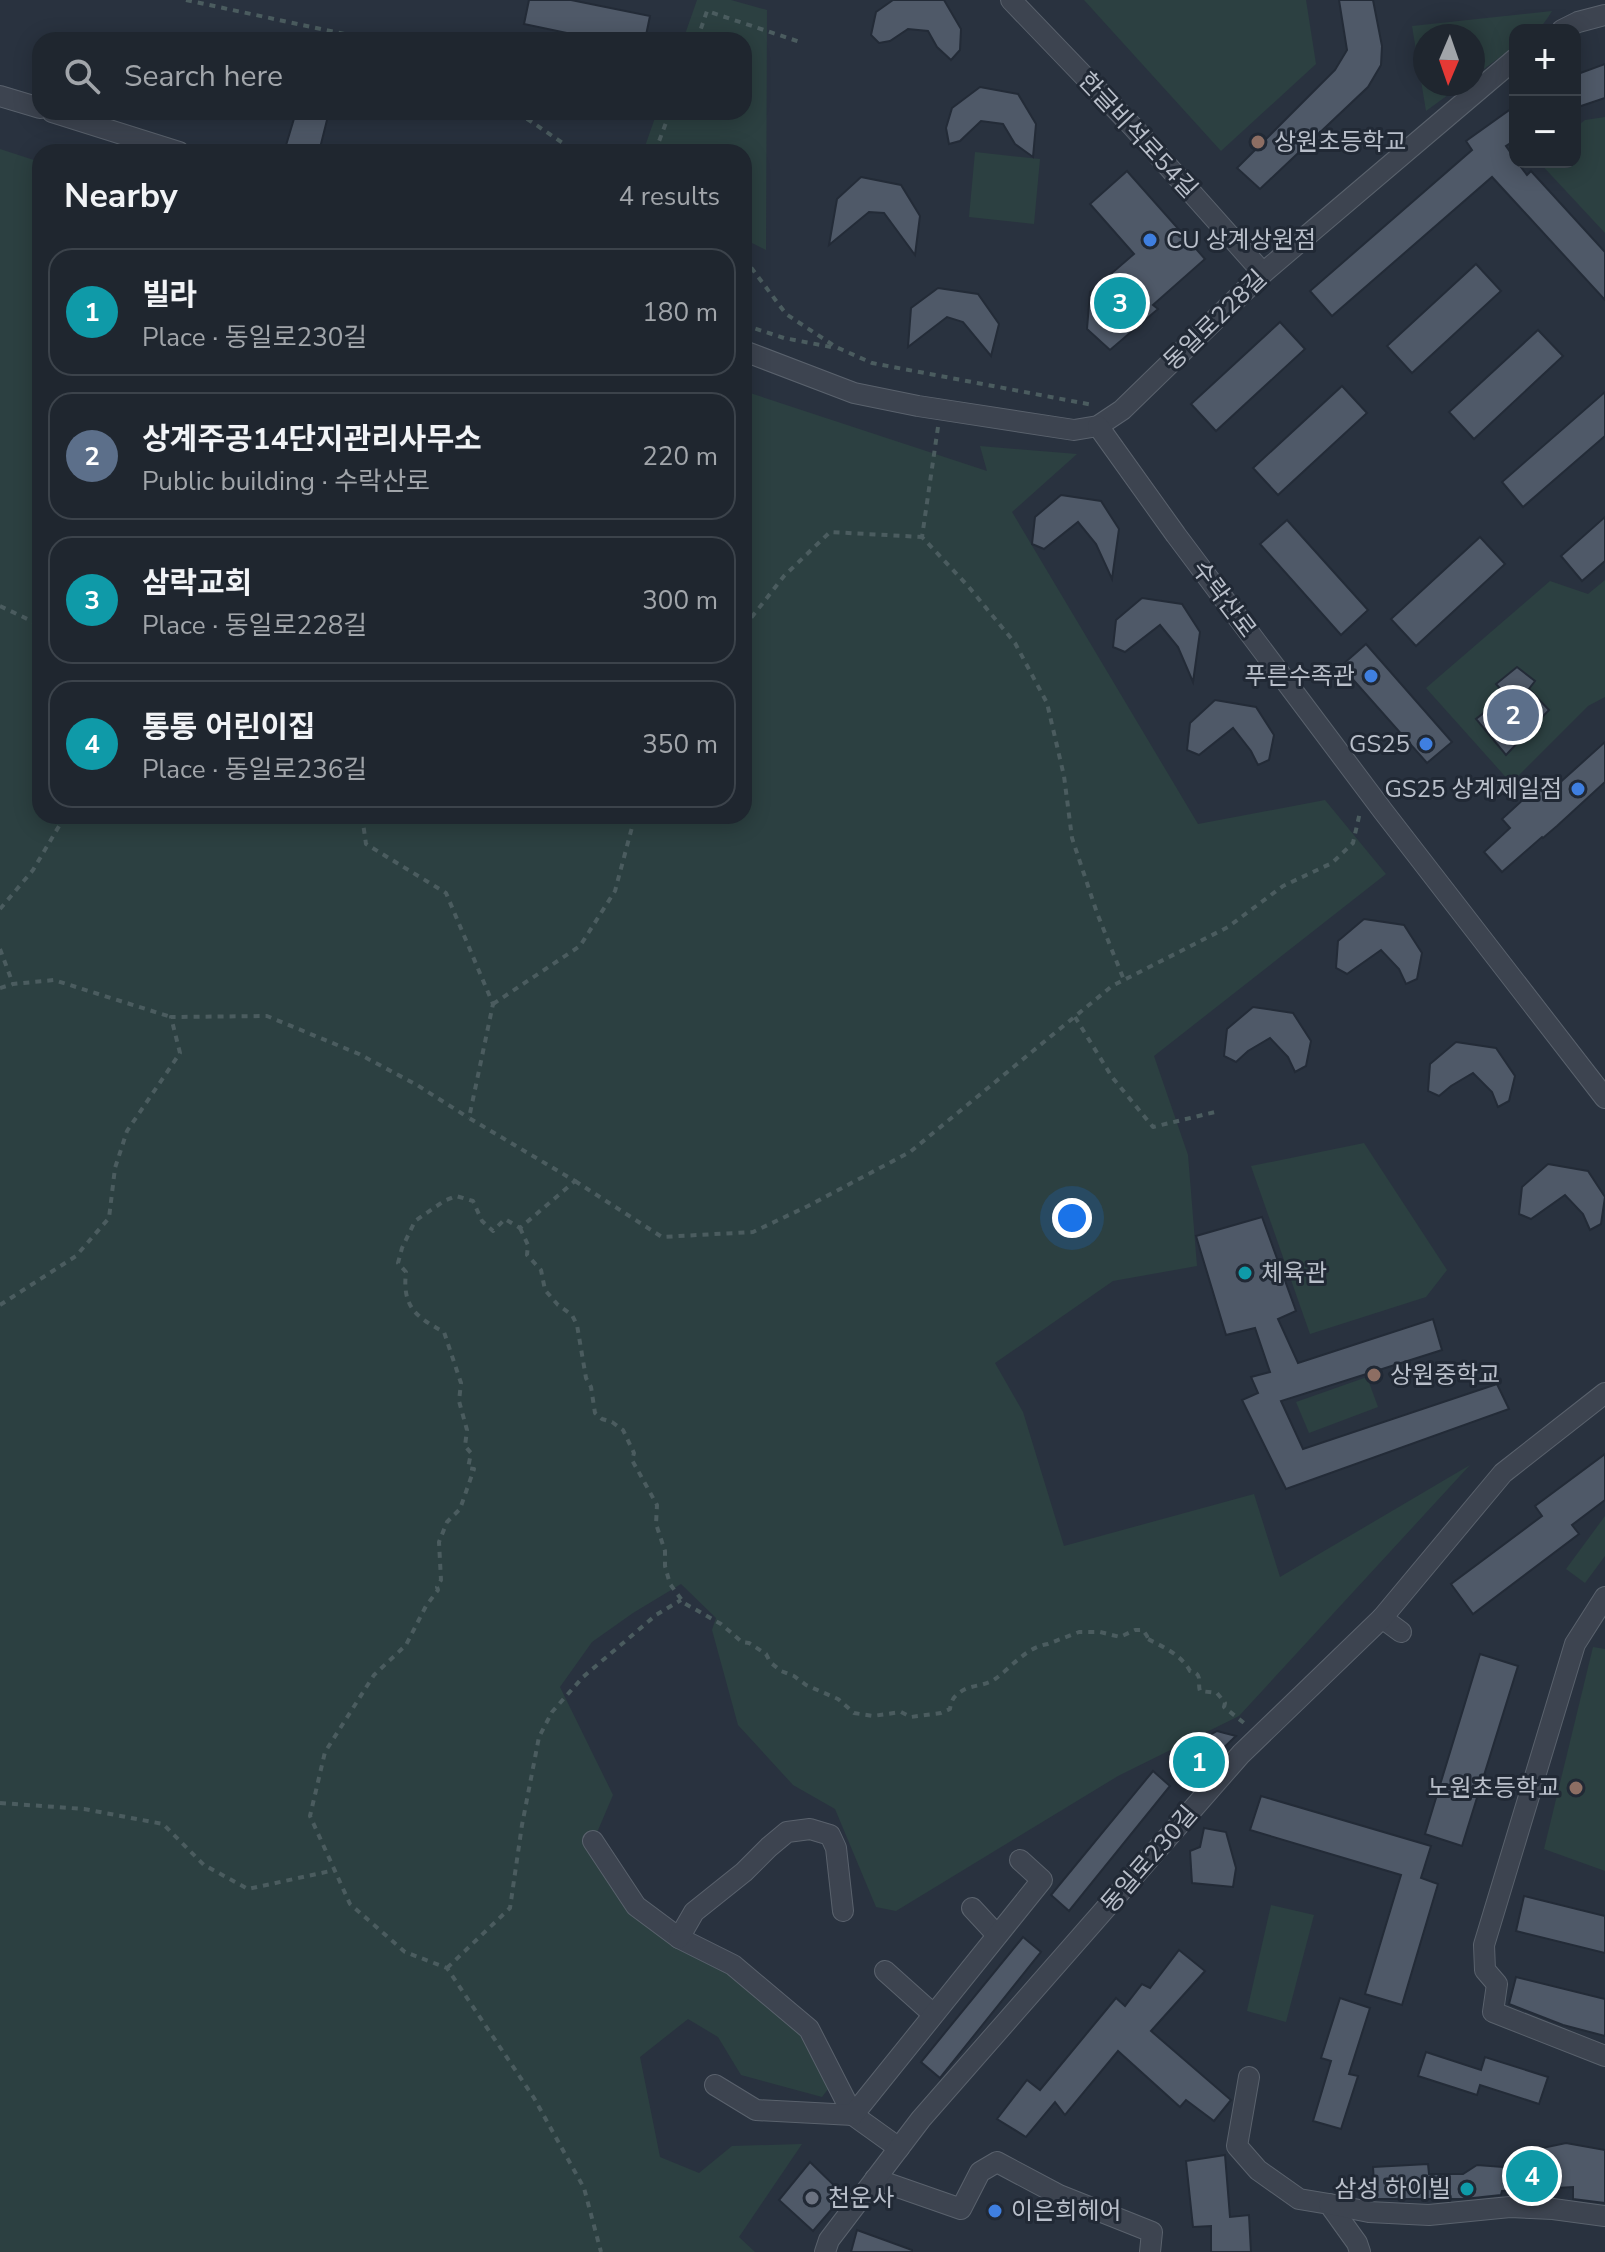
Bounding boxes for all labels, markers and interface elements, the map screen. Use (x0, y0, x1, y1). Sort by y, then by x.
north arrow (1413, 24, 1485, 96)
map controls (1509, 24, 1581, 168)
button: + (1509, 24, 1581, 96)
search box (32, 32, 752, 120)
icon: search (60, 54, 104, 98)
text: Search here (124, 56, 283, 97)
street label: 한글비석로54길 (1071, 65, 1205, 205)
button: − (1509, 96, 1581, 168)
place label: 상원초등학교 (1274, 126, 1406, 158)
marker: 상원초등학교 (1249, 133, 1267, 151)
text: Nearby (64, 173, 178, 219)
text: 4 results (619, 179, 720, 214)
place label: CU 상계상원점 (1166, 224, 1316, 256)
marker: CU 상계상원점 (1141, 231, 1159, 249)
street label: 동일로228길 (1157, 263, 1273, 377)
pin: 3 (1094, 273, 1146, 333)
text: 빌라 (142, 275, 197, 316)
text: 1 (84, 295, 100, 330)
text: 180 m (642, 295, 718, 330)
text: Place · 동일로230길 (142, 320, 367, 355)
text: 상계주공14단지관리사무소 (142, 419, 482, 460)
text: 2 (84, 439, 100, 474)
text: 220 m (642, 439, 718, 474)
text: Public building · 수락산로 (142, 464, 430, 499)
street label: 수락산로 (1185, 554, 1263, 644)
text: 삼락교회 (142, 563, 252, 604)
text: 3 (84, 583, 100, 618)
text: 300 m (642, 583, 718, 618)
text: Place · 동일로228길 (142, 608, 367, 643)
place label: 푸른수족관 (1245, 660, 1355, 692)
marker: 푸른수족관 (1362, 667, 1380, 685)
pin: 2 (1487, 685, 1539, 745)
text: 통통 어린이집 (142, 707, 316, 748)
text: 4 (84, 727, 100, 762)
text: 350 m (642, 727, 718, 762)
place label: GS25 (1349, 728, 1410, 760)
marker: GS25 (1417, 735, 1435, 753)
text: Place · 동일로236길 (142, 752, 367, 787)
place label: GS25 상계제일점 (1384, 773, 1562, 805)
marker: GS25 상계제일점 (1569, 780, 1587, 798)
your location (1052, 1198, 1092, 1238)
place label: 체육관 (1261, 1257, 1327, 1289)
marker: 체육관 (1236, 1264, 1254, 1282)
place label: 상원중학교 (1390, 1359, 1500, 1391)
marker: 상원중학교 (1365, 1366, 1383, 1384)
pin: 1 (1173, 1732, 1225, 1792)
place label: 노원초등학교 (1428, 1772, 1560, 1804)
marker: 노원초등학교 (1567, 1779, 1585, 1797)
street label: 동일로230길 (1094, 1799, 1204, 1919)
pin: 4 (1506, 2146, 1558, 2206)
place label: 삼성 하이빌 (1334, 2173, 1451, 2205)
marker: 삼성 하이빌 (1458, 2180, 1476, 2198)
place label: 천운사 (828, 2182, 894, 2214)
marker: 천운사 (803, 2189, 821, 2207)
place label: 이은희헤어 (1011, 2195, 1121, 2227)
marker: 이은희헤어 (986, 2202, 1004, 2220)

